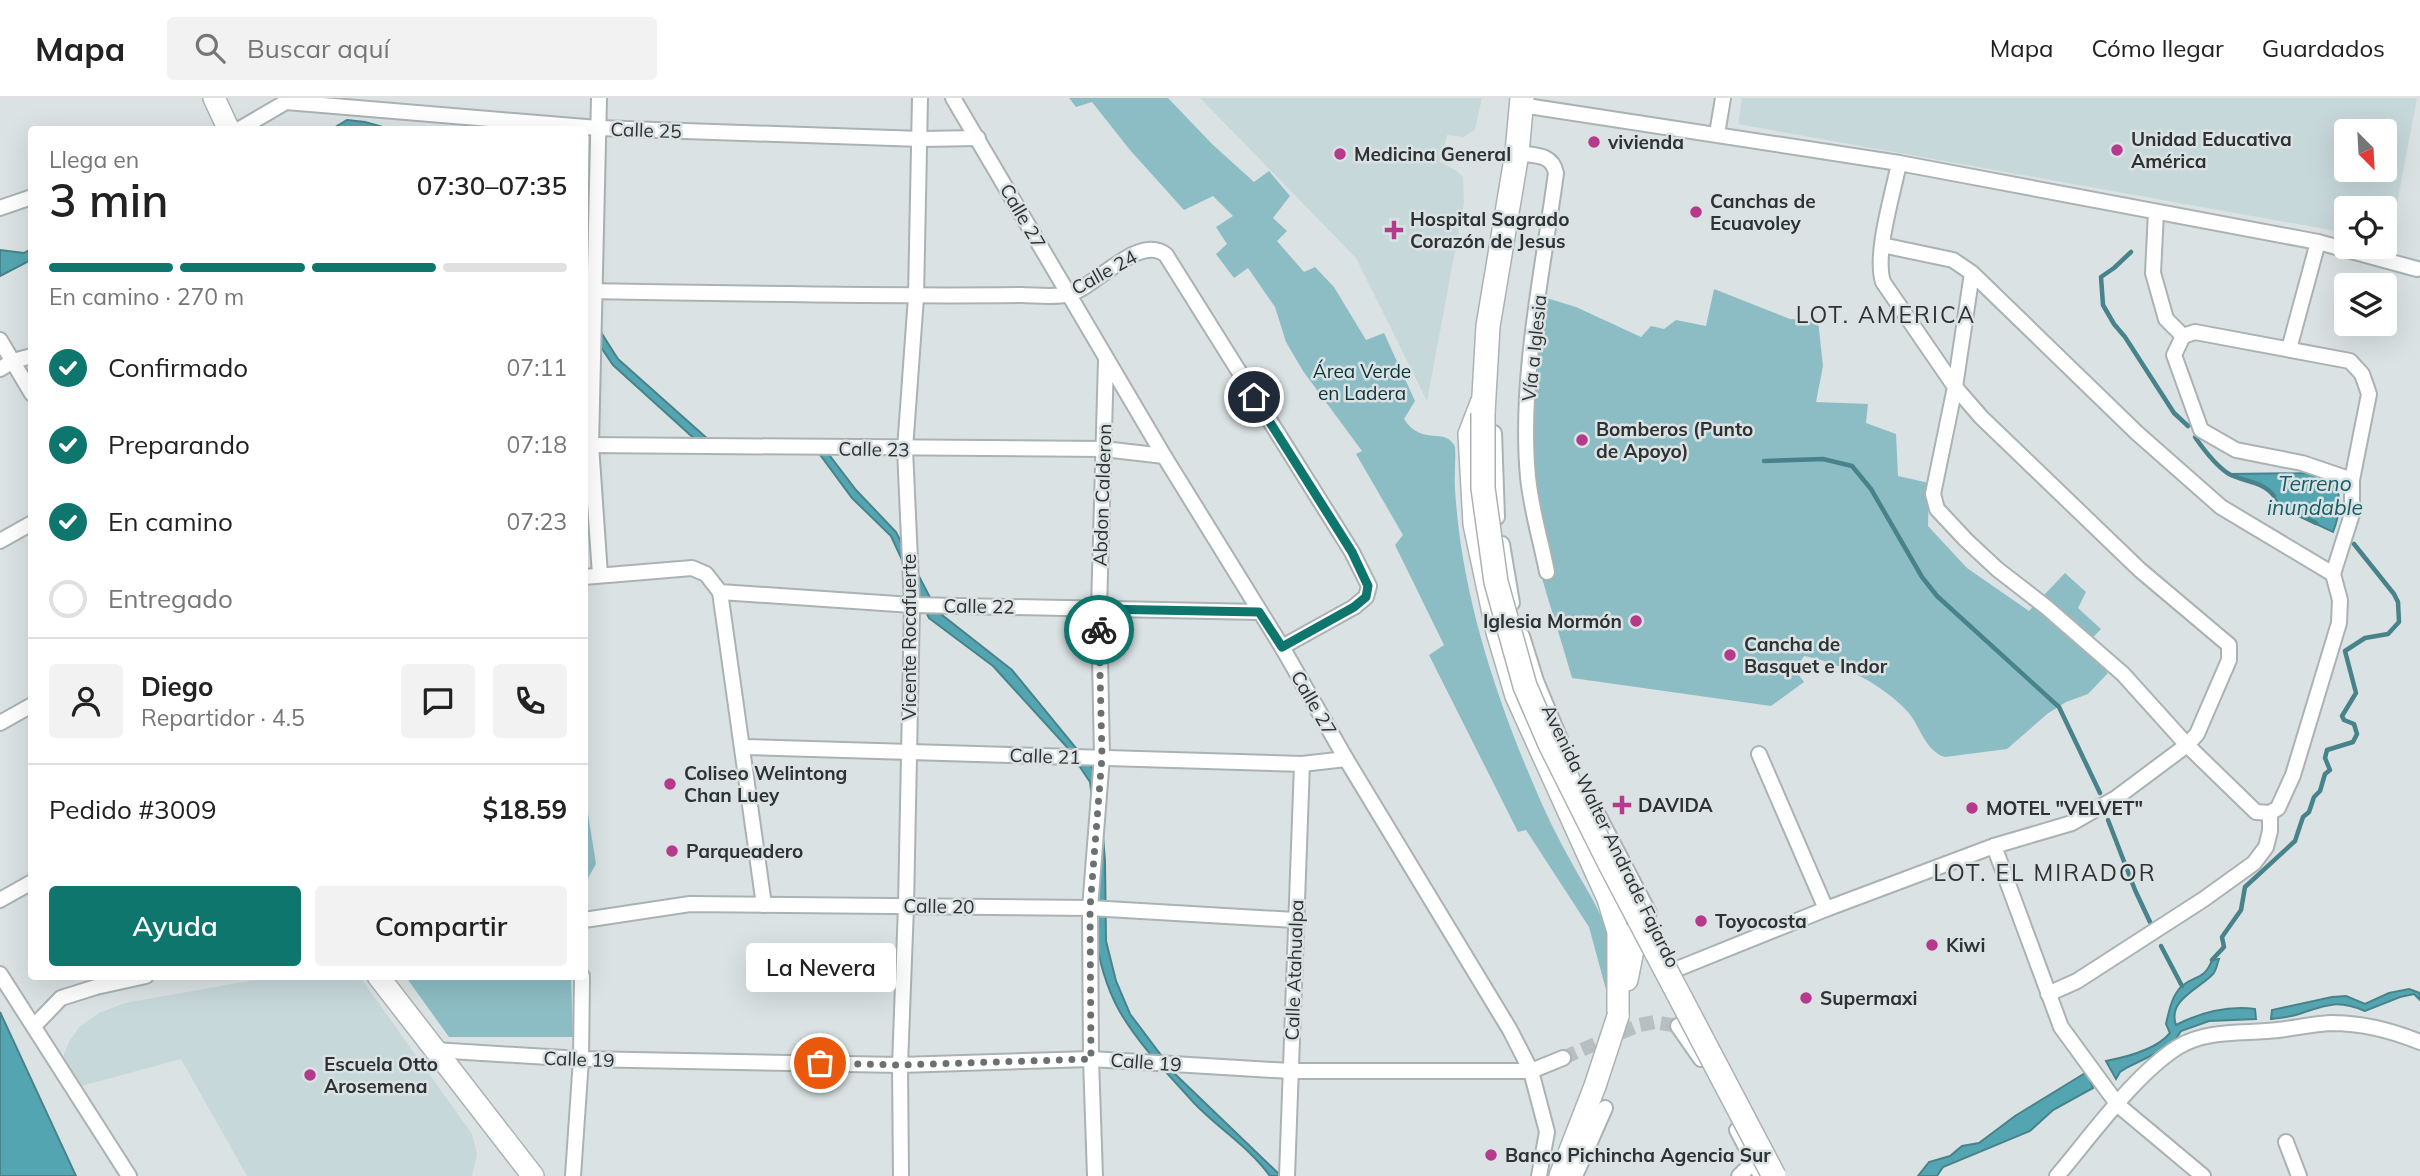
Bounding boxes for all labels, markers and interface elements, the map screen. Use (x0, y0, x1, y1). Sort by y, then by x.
search box (167, 17, 657, 80)
text: Mapa (35, 28, 125, 69)
icon: search (191, 29, 229, 67)
text: Buscar aquí (247, 32, 390, 65)
text: Mapa (1990, 33, 2053, 63)
text: Cómo llegar (2091, 33, 2224, 63)
text: Guardados (2262, 33, 2385, 63)
street label: Calle 25 (610, 117, 682, 143)
north arrow (2334, 119, 2398, 182)
map controls (2334, 119, 2397, 336)
place label: Unidad Educativa América (2131, 127, 2292, 173)
place label: vivienda (1607, 130, 1684, 154)
marker: vivienda (1586, 134, 1602, 150)
place label: Medicina General (1354, 142, 1511, 166)
marker: Unidad Educativa América (2109, 142, 2125, 158)
text: Llega en (49, 145, 139, 174)
marker: Medicina General (1332, 146, 1348, 162)
text: 07:30–07:35 (417, 169, 567, 202)
text: 3 min (49, 171, 168, 229)
street label: Calle 27 (995, 179, 1051, 253)
place label: Canchas de Ecuavoley (1710, 189, 1816, 235)
button: locate (2334, 196, 2397, 259)
marker: Canchas de Ecuavoley (1688, 204, 1704, 220)
place label: Hospital Sagrado Corazón de Jesus (1410, 207, 1569, 253)
marker: Hospital Sagrado Corazón de Jesus (1384, 220, 1404, 240)
street label: Calle 24 (1067, 244, 1141, 300)
button: layers (2334, 273, 2397, 336)
text: En camino · 270 m (49, 282, 244, 311)
street label: Vía a Iglesia (1516, 293, 1552, 403)
district label: LOT. AMERICA (1796, 300, 1976, 329)
icon: check (49, 349, 87, 387)
text: Confirmado (108, 351, 248, 384)
text: 07:11 (507, 353, 567, 382)
park label: Área Verde en Ladera (1313, 359, 1411, 405)
pin (1224, 367, 1284, 427)
icon: home (1235, 378, 1273, 416)
place label: Bomberos (Punto de Apoyo) (1596, 417, 1753, 463)
street label: Abdon Calderon (1088, 423, 1116, 567)
icon: check (49, 426, 87, 464)
text: Preparando (108, 428, 250, 461)
text: 07:18 (507, 430, 567, 459)
marker: Bomberos (Punto de Apoyo) (1574, 432, 1590, 448)
street label: Calle 23 (838, 436, 910, 462)
water label: Terreno inundable (2267, 470, 2363, 520)
icon: check (49, 503, 87, 541)
text: En camino (108, 505, 233, 538)
text: 07:23 (507, 507, 567, 536)
street label: Vicente Rocafuerte (897, 554, 921, 720)
text: Entregado (108, 582, 233, 615)
street label: Calle 22 (943, 593, 1015, 619)
courier (1064, 595, 1134, 665)
place label: Iglesia Mormón (1483, 609, 1622, 633)
icon: bike (1080, 611, 1118, 649)
marker: Iglesia Mormón (1628, 613, 1644, 629)
place label: Cancha de Basquet e Indor (1744, 632, 1888, 678)
marker: Cancha de Basquet e Indor (1722, 647, 1738, 663)
button: person (49, 664, 123, 738)
button: chat (401, 664, 475, 738)
button: phone (493, 664, 567, 738)
street label: Calle 27 (1286, 666, 1342, 740)
text: Diego (141, 670, 213, 703)
street label: Avenida Walter Andrade Fajardo (1537, 700, 1685, 972)
text: Repartidor · 4.5 (141, 703, 305, 732)
street label: Calle 21 (1009, 743, 1081, 769)
place label: Coliseo Welintong Chan Luey (684, 761, 847, 807)
marker: Coliseo Welintong Chan Luey (662, 776, 678, 792)
text: Pedido #3009 (49, 793, 217, 826)
text: $18.59 (483, 793, 567, 826)
place label: DAVIDA (1638, 793, 1714, 817)
marker: DAVIDA (1612, 795, 1632, 815)
place label: MOTEL "VELVET" (1986, 796, 2143, 820)
marker: MOTEL "VELVET" (1964, 800, 1980, 816)
place label: Parqueadero (686, 839, 803, 863)
marker: Parqueadero (664, 843, 680, 859)
district label: LOT. EL MIRADOR (1933, 858, 2157, 887)
button: Ayuda (49, 886, 301, 966)
button: Compartir (315, 886, 567, 966)
street label: Calle 20 (903, 893, 975, 919)
street label: Calle Atahualpa (1280, 899, 1308, 1041)
place label: Toyocosta (1715, 909, 1807, 933)
marker: Toyocosta (1693, 913, 1709, 929)
place label: Kiwi (1946, 933, 1985, 957)
marker: Kiwi (1924, 937, 1940, 953)
callout: La Nevera (745, 944, 895, 993)
text: La Nevera (766, 953, 876, 982)
place label: Supermaxi (1820, 986, 1918, 1010)
marker: Supermaxi (1798, 990, 1814, 1006)
pin (790, 1033, 850, 1093)
icon: bag (801, 1044, 839, 1082)
street label: Calle 19 (543, 1046, 615, 1072)
street label: Calle 19 (1110, 1048, 1182, 1076)
place label: Escuela Otto Arosemena (324, 1052, 438, 1098)
marker: Escuela Otto Arosemena (302, 1067, 318, 1083)
place label: Banco Pichincha Agencia Sur (1505, 1143, 1771, 1167)
marker: Banco Pichincha Agencia Sur (1483, 1147, 1499, 1163)

